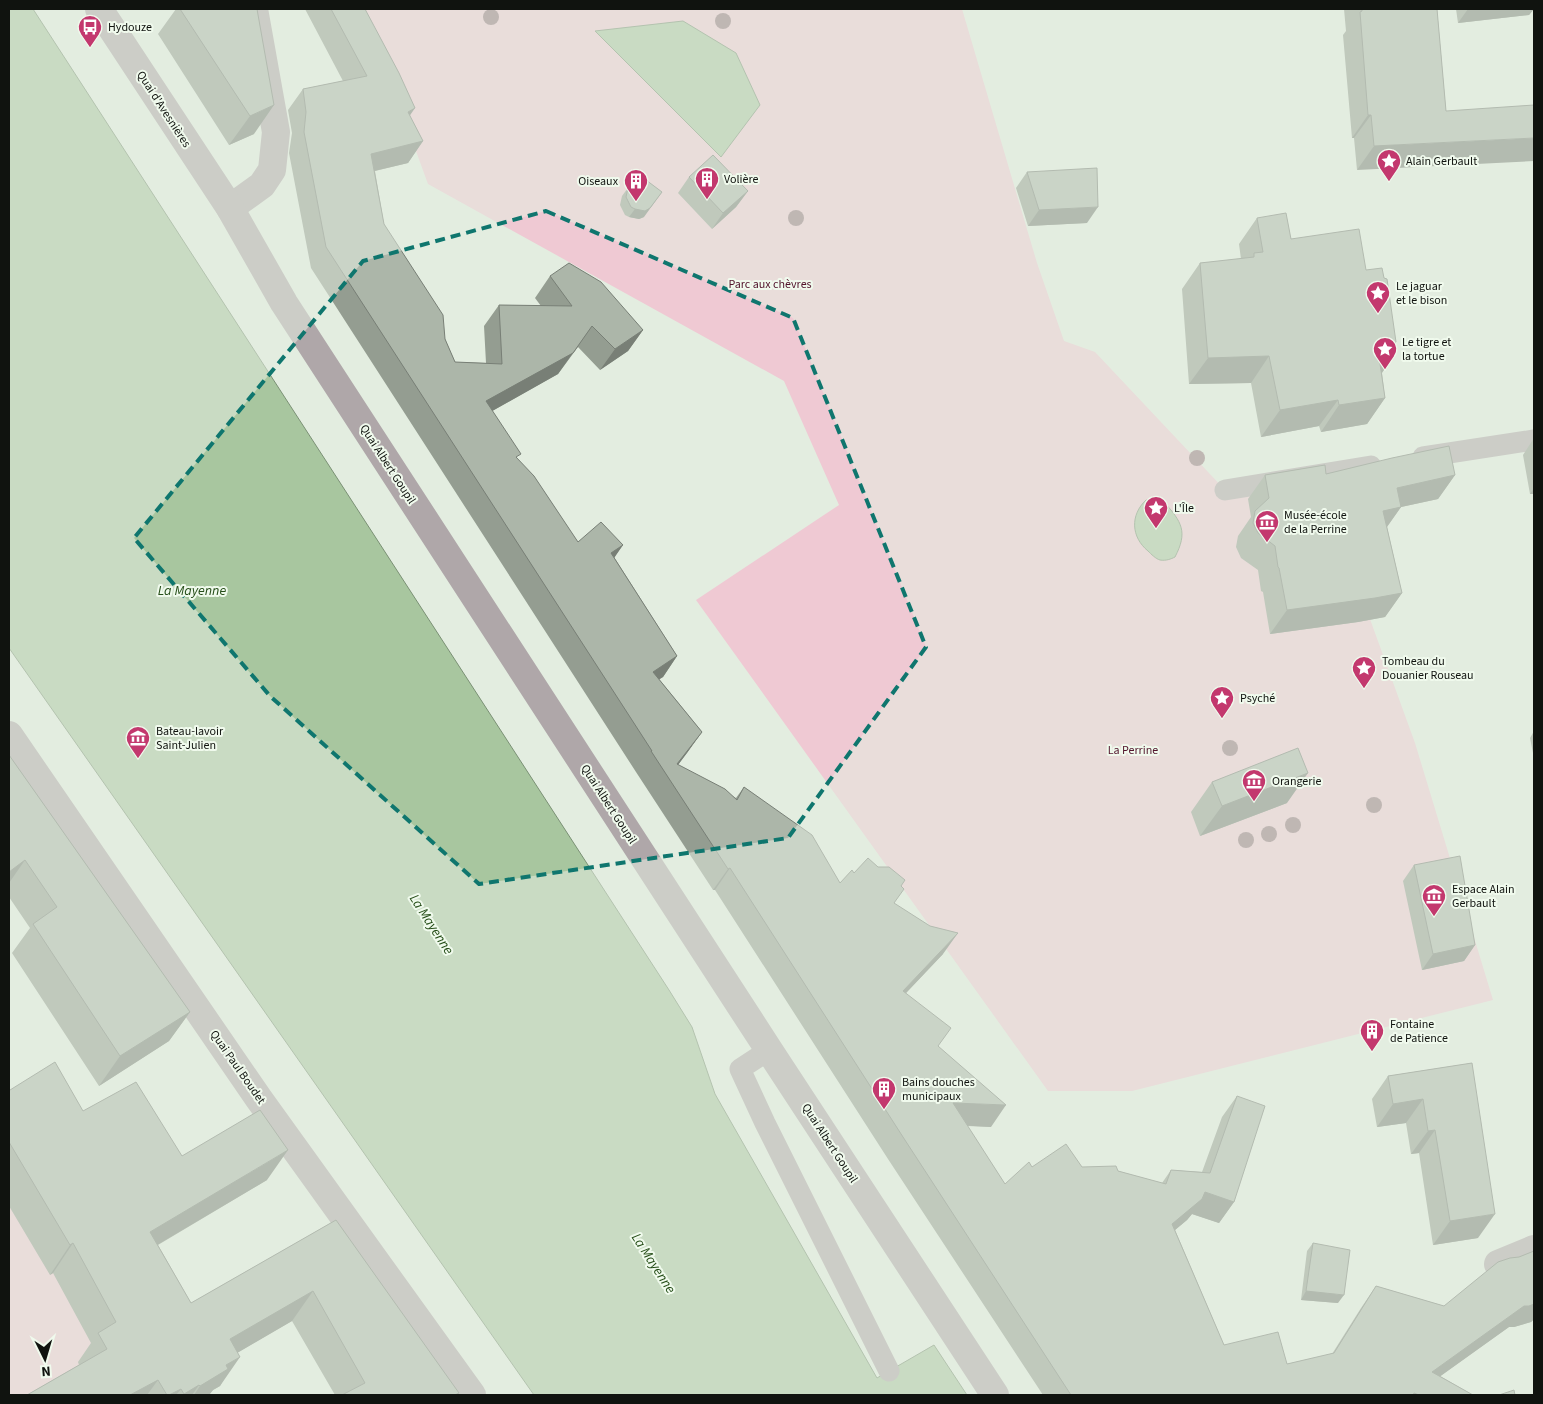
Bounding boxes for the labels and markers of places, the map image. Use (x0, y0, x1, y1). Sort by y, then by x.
bus stop icon: Hydouze (77, 14, 103, 48)
place label: Hydouze (108, 19, 152, 36)
place icon: Alain Gerbault (1376, 148, 1402, 182)
place label: Alain Gerbault (1406, 153, 1477, 170)
building icon: Volière (694, 166, 720, 200)
building icon: Oiseaux (623, 168, 649, 202)
place label: Volière (724, 171, 759, 188)
place label: Oiseaux (578, 173, 619, 190)
place label: Le jaguar et le bison (1396, 278, 1447, 309)
place icon: Le jaguar et le bison (1365, 280, 1391, 314)
place label: Le tigre et la tortue (1402, 334, 1451, 365)
place icon: Le tigre et la tortue (1372, 336, 1398, 370)
place icon: L'Île (1143, 495, 1169, 529)
place label: L'Île (1174, 500, 1194, 517)
place label: Musée-école de la Perrine (1284, 507, 1347, 538)
museum icon: Musée-école de la Perrine (1254, 509, 1280, 543)
place label: Tombeau du Douanier Rouseau (1382, 653, 1474, 684)
place icon: Tombeau du Douanier Rouseau (1351, 655, 1377, 689)
place icon: Psyché (1209, 685, 1235, 719)
place label: Psyché (1240, 690, 1275, 707)
place label: Bateau-lavoir Saint-Julien (156, 723, 224, 754)
museum icon: Bateau-lavoir Saint-Julien (125, 725, 151, 759)
museum icon: Orangerie (1241, 768, 1267, 802)
place label: Orangerie (1272, 773, 1321, 790)
place label: Espace Alain Gerbault (1452, 881, 1515, 912)
museum icon: Espace Alain Gerbault (1421, 883, 1447, 917)
place label: Fontaine de Patience (1390, 1016, 1448, 1047)
building icon: Fontaine de Patience (1359, 1018, 1385, 1052)
place label: Bains douches municipaux (902, 1074, 975, 1105)
building icon: Bains douches municipaux (871, 1076, 897, 1110)

